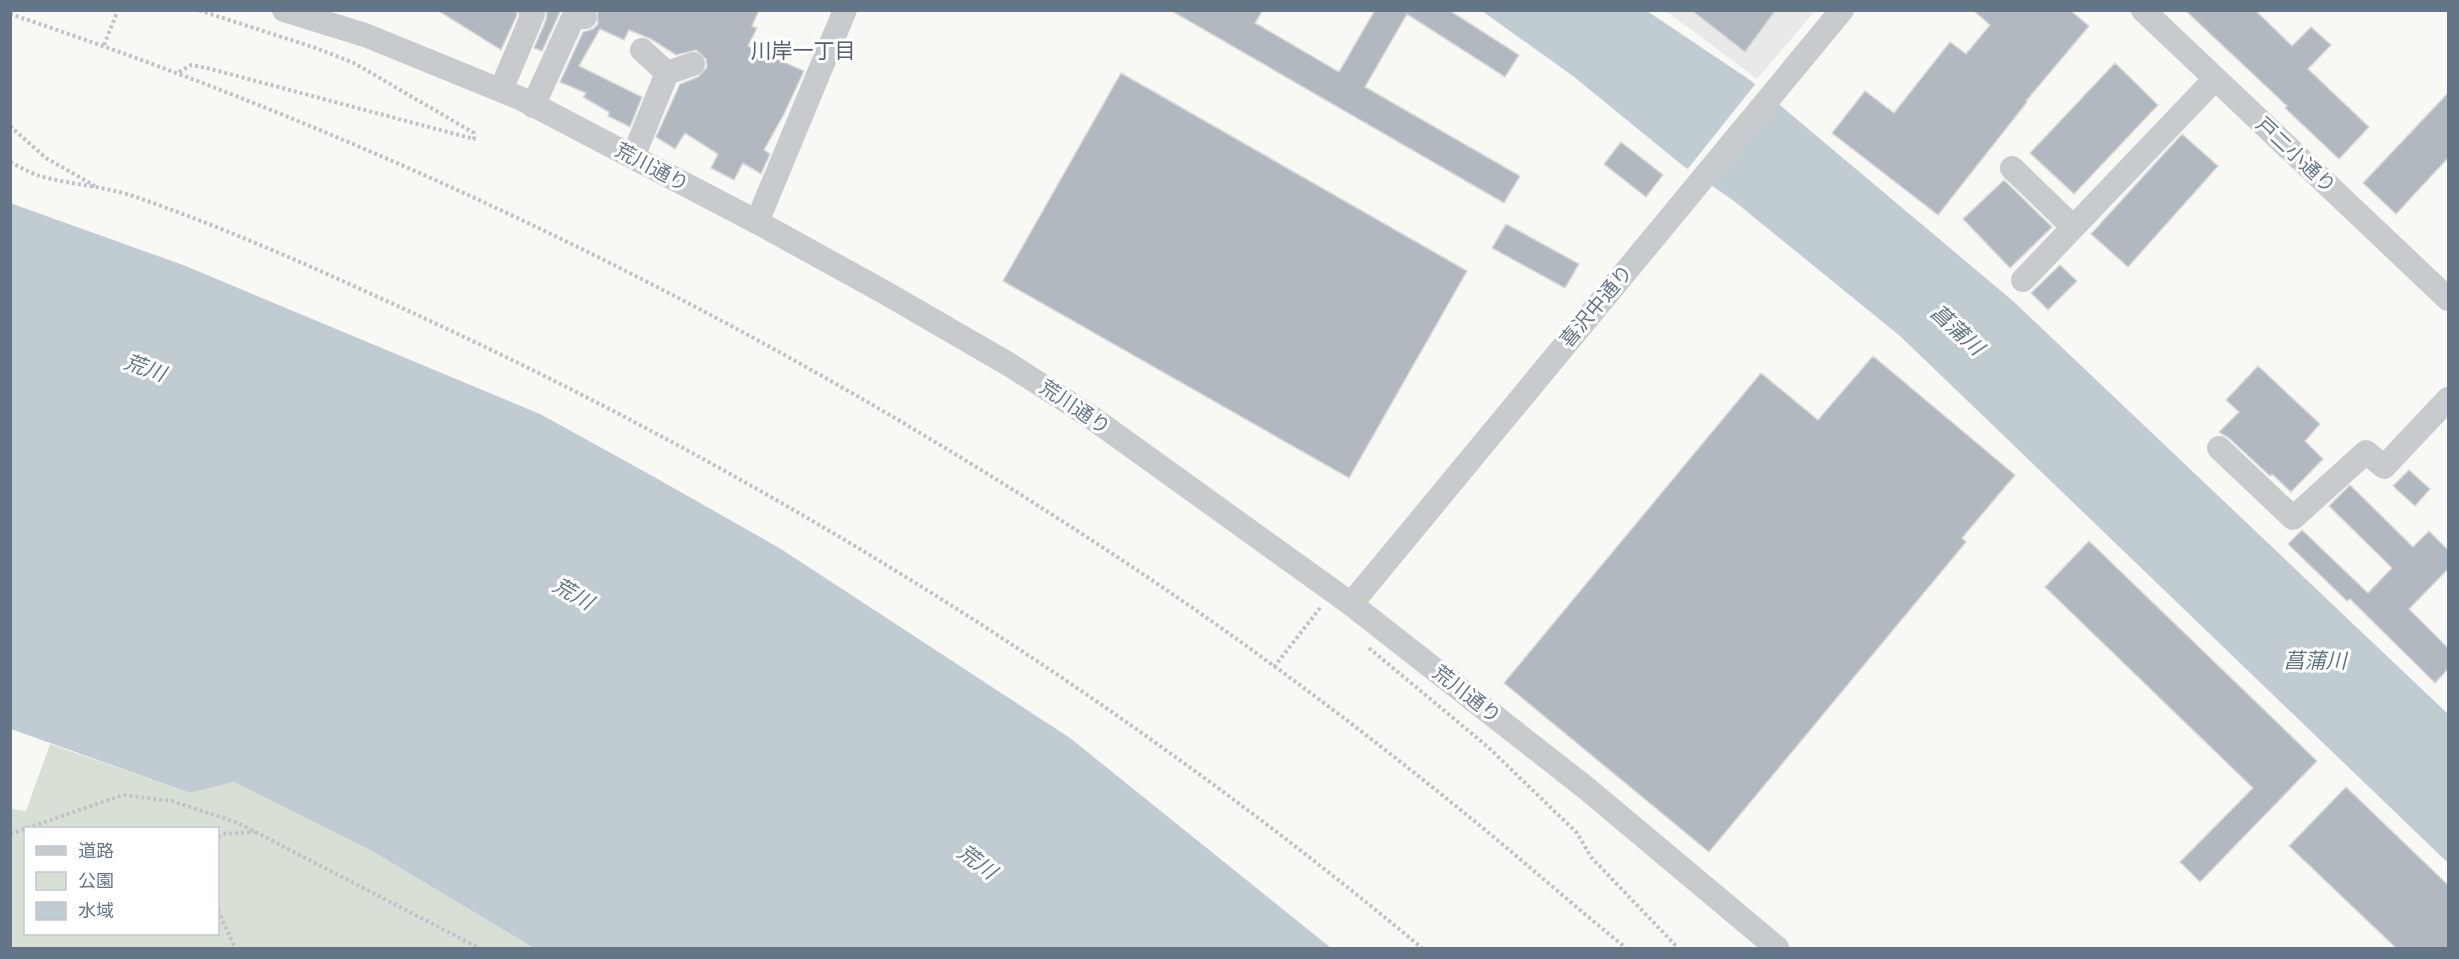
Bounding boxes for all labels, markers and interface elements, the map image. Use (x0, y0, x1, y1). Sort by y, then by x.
district label: 川岸一丁目 (751, 39, 856, 63)
street label: 戸二小通り (2251, 112, 2341, 198)
street label: 荒川通り (611, 138, 693, 196)
street label: 喜沢中通り (1555, 260, 1637, 352)
water label: 菖蒲川 (1926, 300, 1990, 361)
water label: 荒川 (121, 350, 171, 387)
street label: 荒川通り (1035, 375, 1115, 439)
water label: 荒川 (549, 573, 599, 616)
water label: 菖蒲川 (2284, 649, 2348, 673)
street label: 荒川通り (1428, 660, 1506, 728)
legend (24, 827, 219, 935)
text: 道路 (78, 840, 114, 861)
water label: 荒川 (953, 840, 1003, 885)
text: 公園 (78, 870, 114, 891)
text: 水域 (78, 900, 114, 921)

